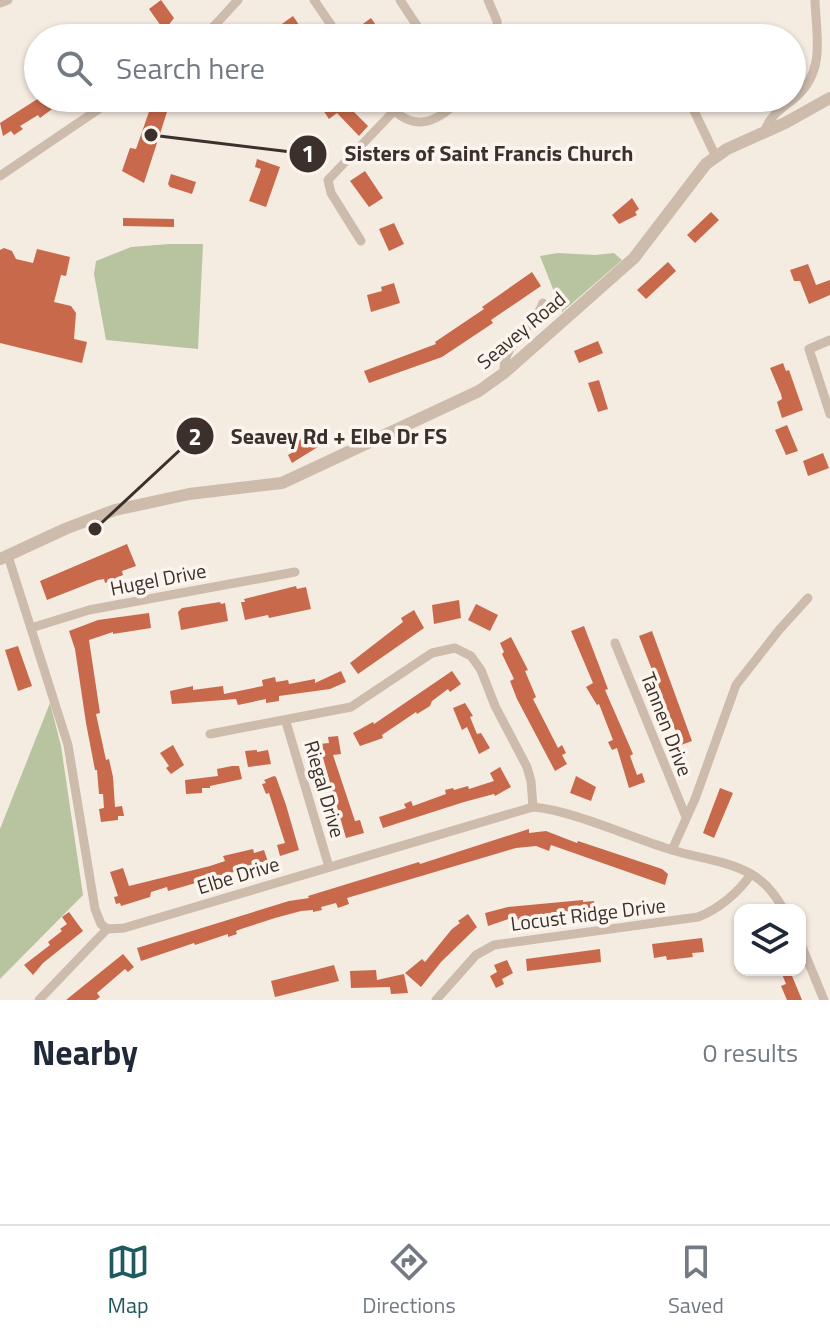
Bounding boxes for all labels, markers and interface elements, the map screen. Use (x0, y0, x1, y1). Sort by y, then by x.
search box (24, 24, 806, 112)
text: Search here (116, 45, 265, 91)
icon: search (52, 46, 96, 90)
callout: Sisters of Saint Francis Church (288, 131, 649, 177)
text: 1 (301, 135, 315, 171)
text: Sisters of Saint Francis Church (344, 136, 634, 170)
street label: Seavey Road (470, 284, 572, 376)
callout: Seavey Rd + Elbe Dr FS (175, 413, 463, 459)
text: 2 (188, 418, 202, 454)
text: Seavey Rd + Elbe Dr FS (231, 419, 447, 453)
street label: Hugel Drive (107, 555, 209, 603)
street label: Tannen Drive (633, 667, 701, 781)
street label: Riegal Drive (296, 737, 354, 841)
street label: Elbe Drive (193, 848, 283, 902)
street label: Locust Ridge Drive (509, 889, 667, 939)
map controls (734, 904, 806, 976)
button: layers (734, 904, 806, 976)
text: Nearby (32, 1026, 138, 1078)
text: 0 results (703, 1033, 798, 1072)
tab: Map (106, 1240, 150, 1322)
tab: Directions (362, 1240, 456, 1322)
tab: Saved (668, 1240, 724, 1322)

